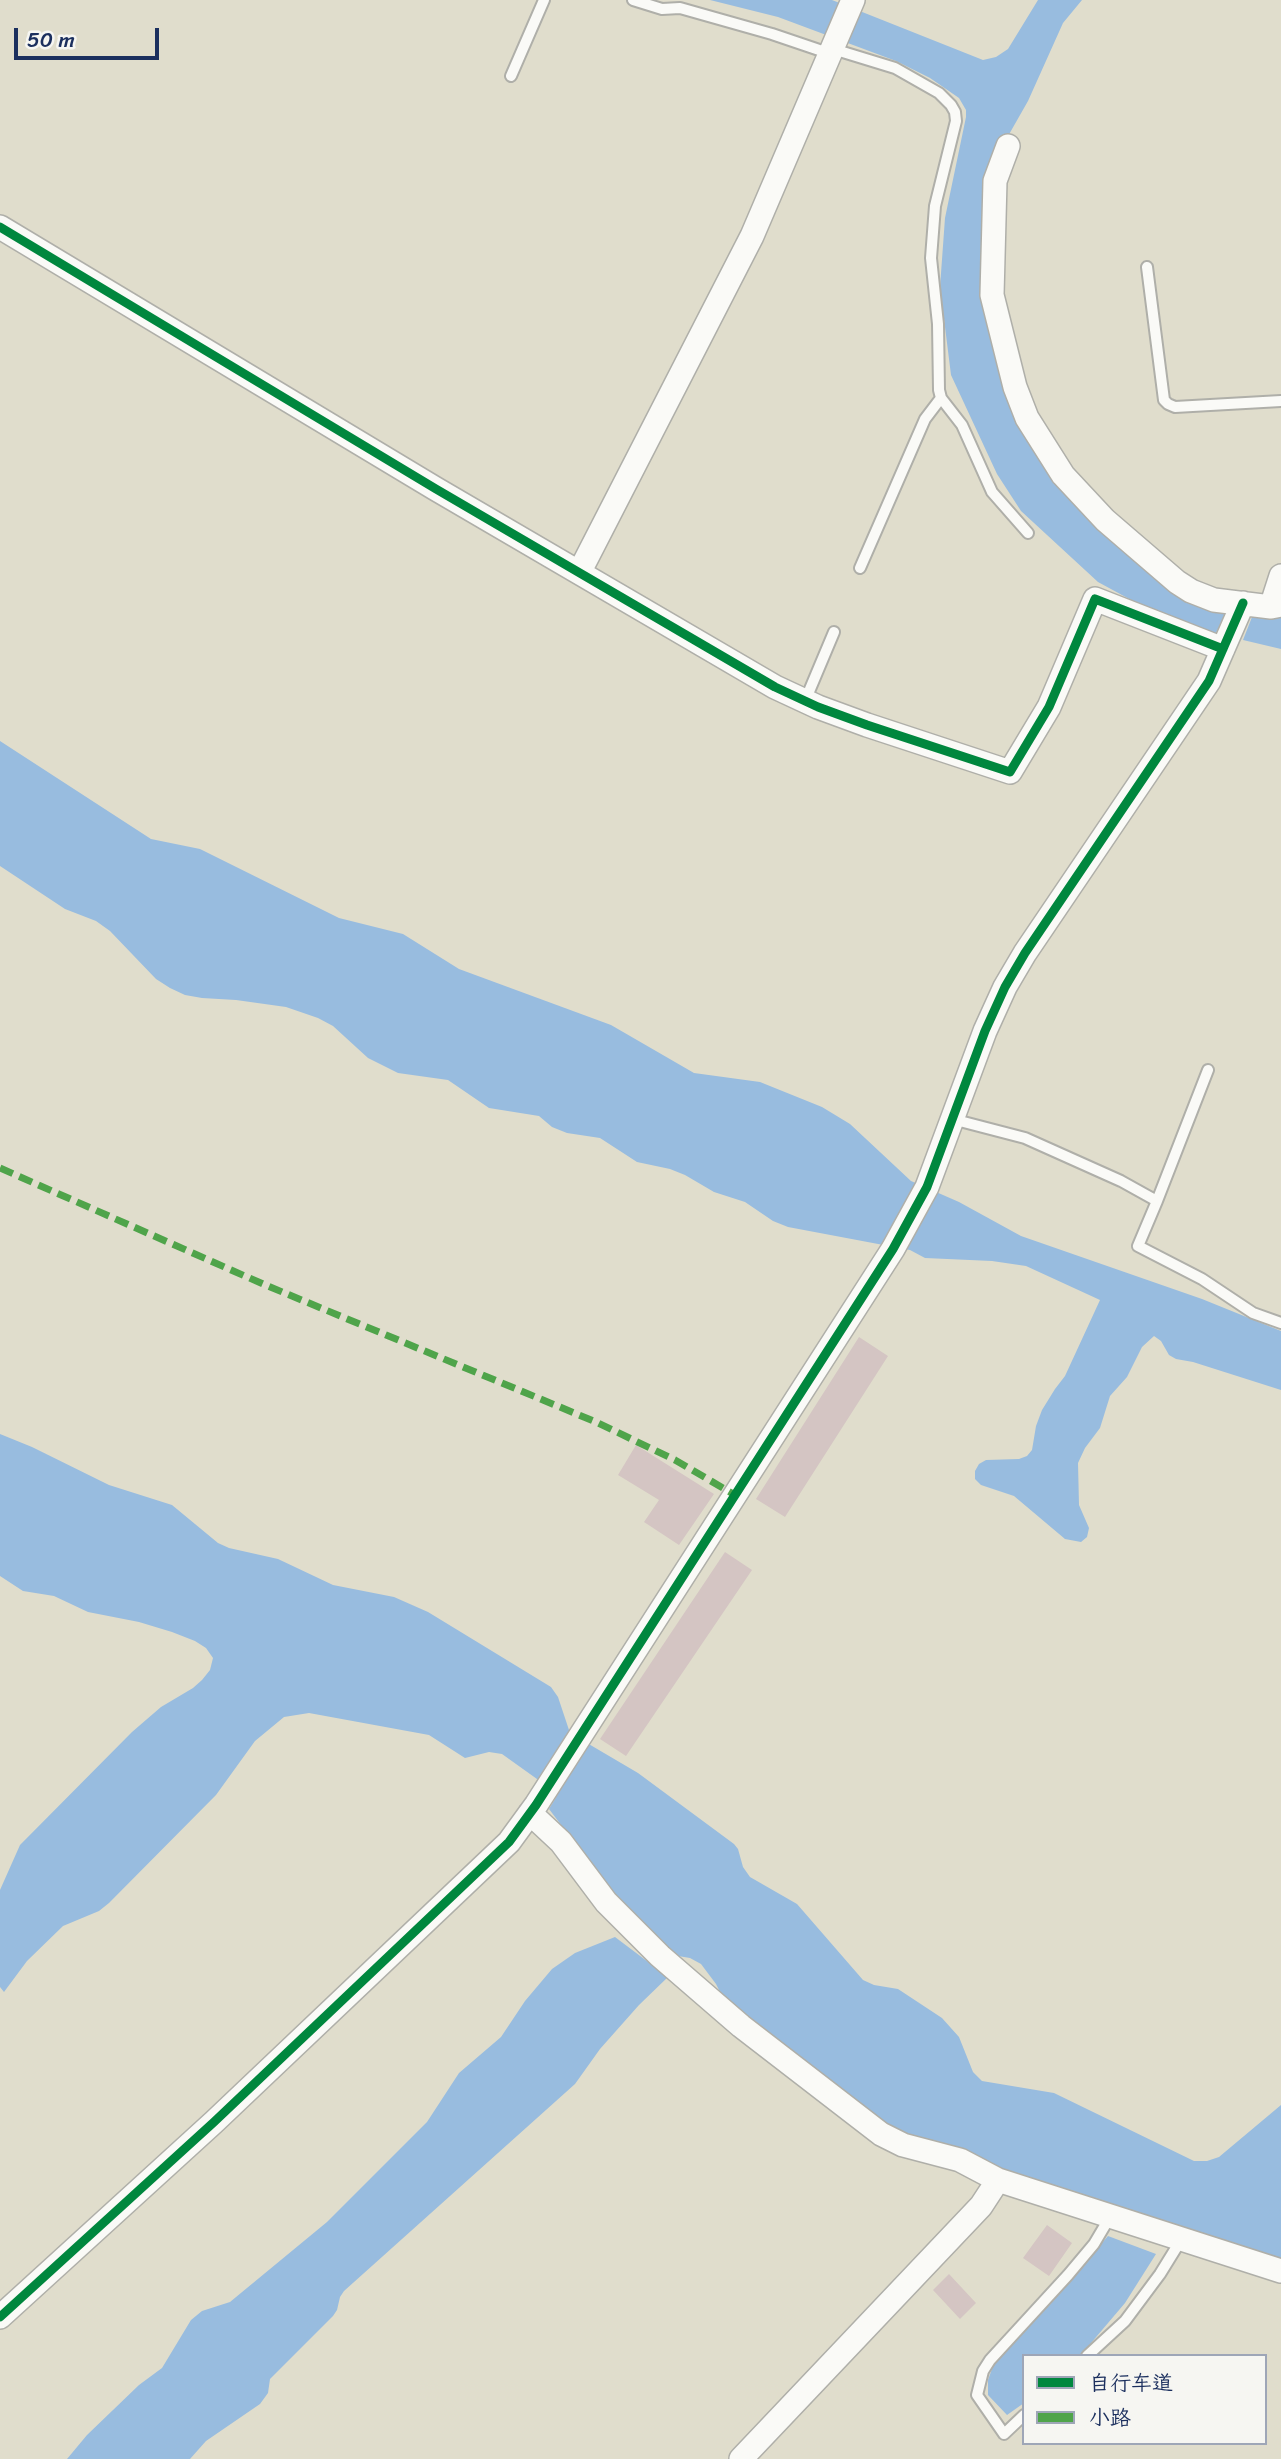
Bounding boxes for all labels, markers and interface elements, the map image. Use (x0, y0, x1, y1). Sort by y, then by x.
scale bar (18, 14, 163, 58)
text: 50 m (27, 21, 75, 59)
legend (1022, 2354, 1267, 2445)
text: 自行车道 (1089, 2364, 1173, 2402)
text: 小路 (1089, 2399, 1131, 2437)

